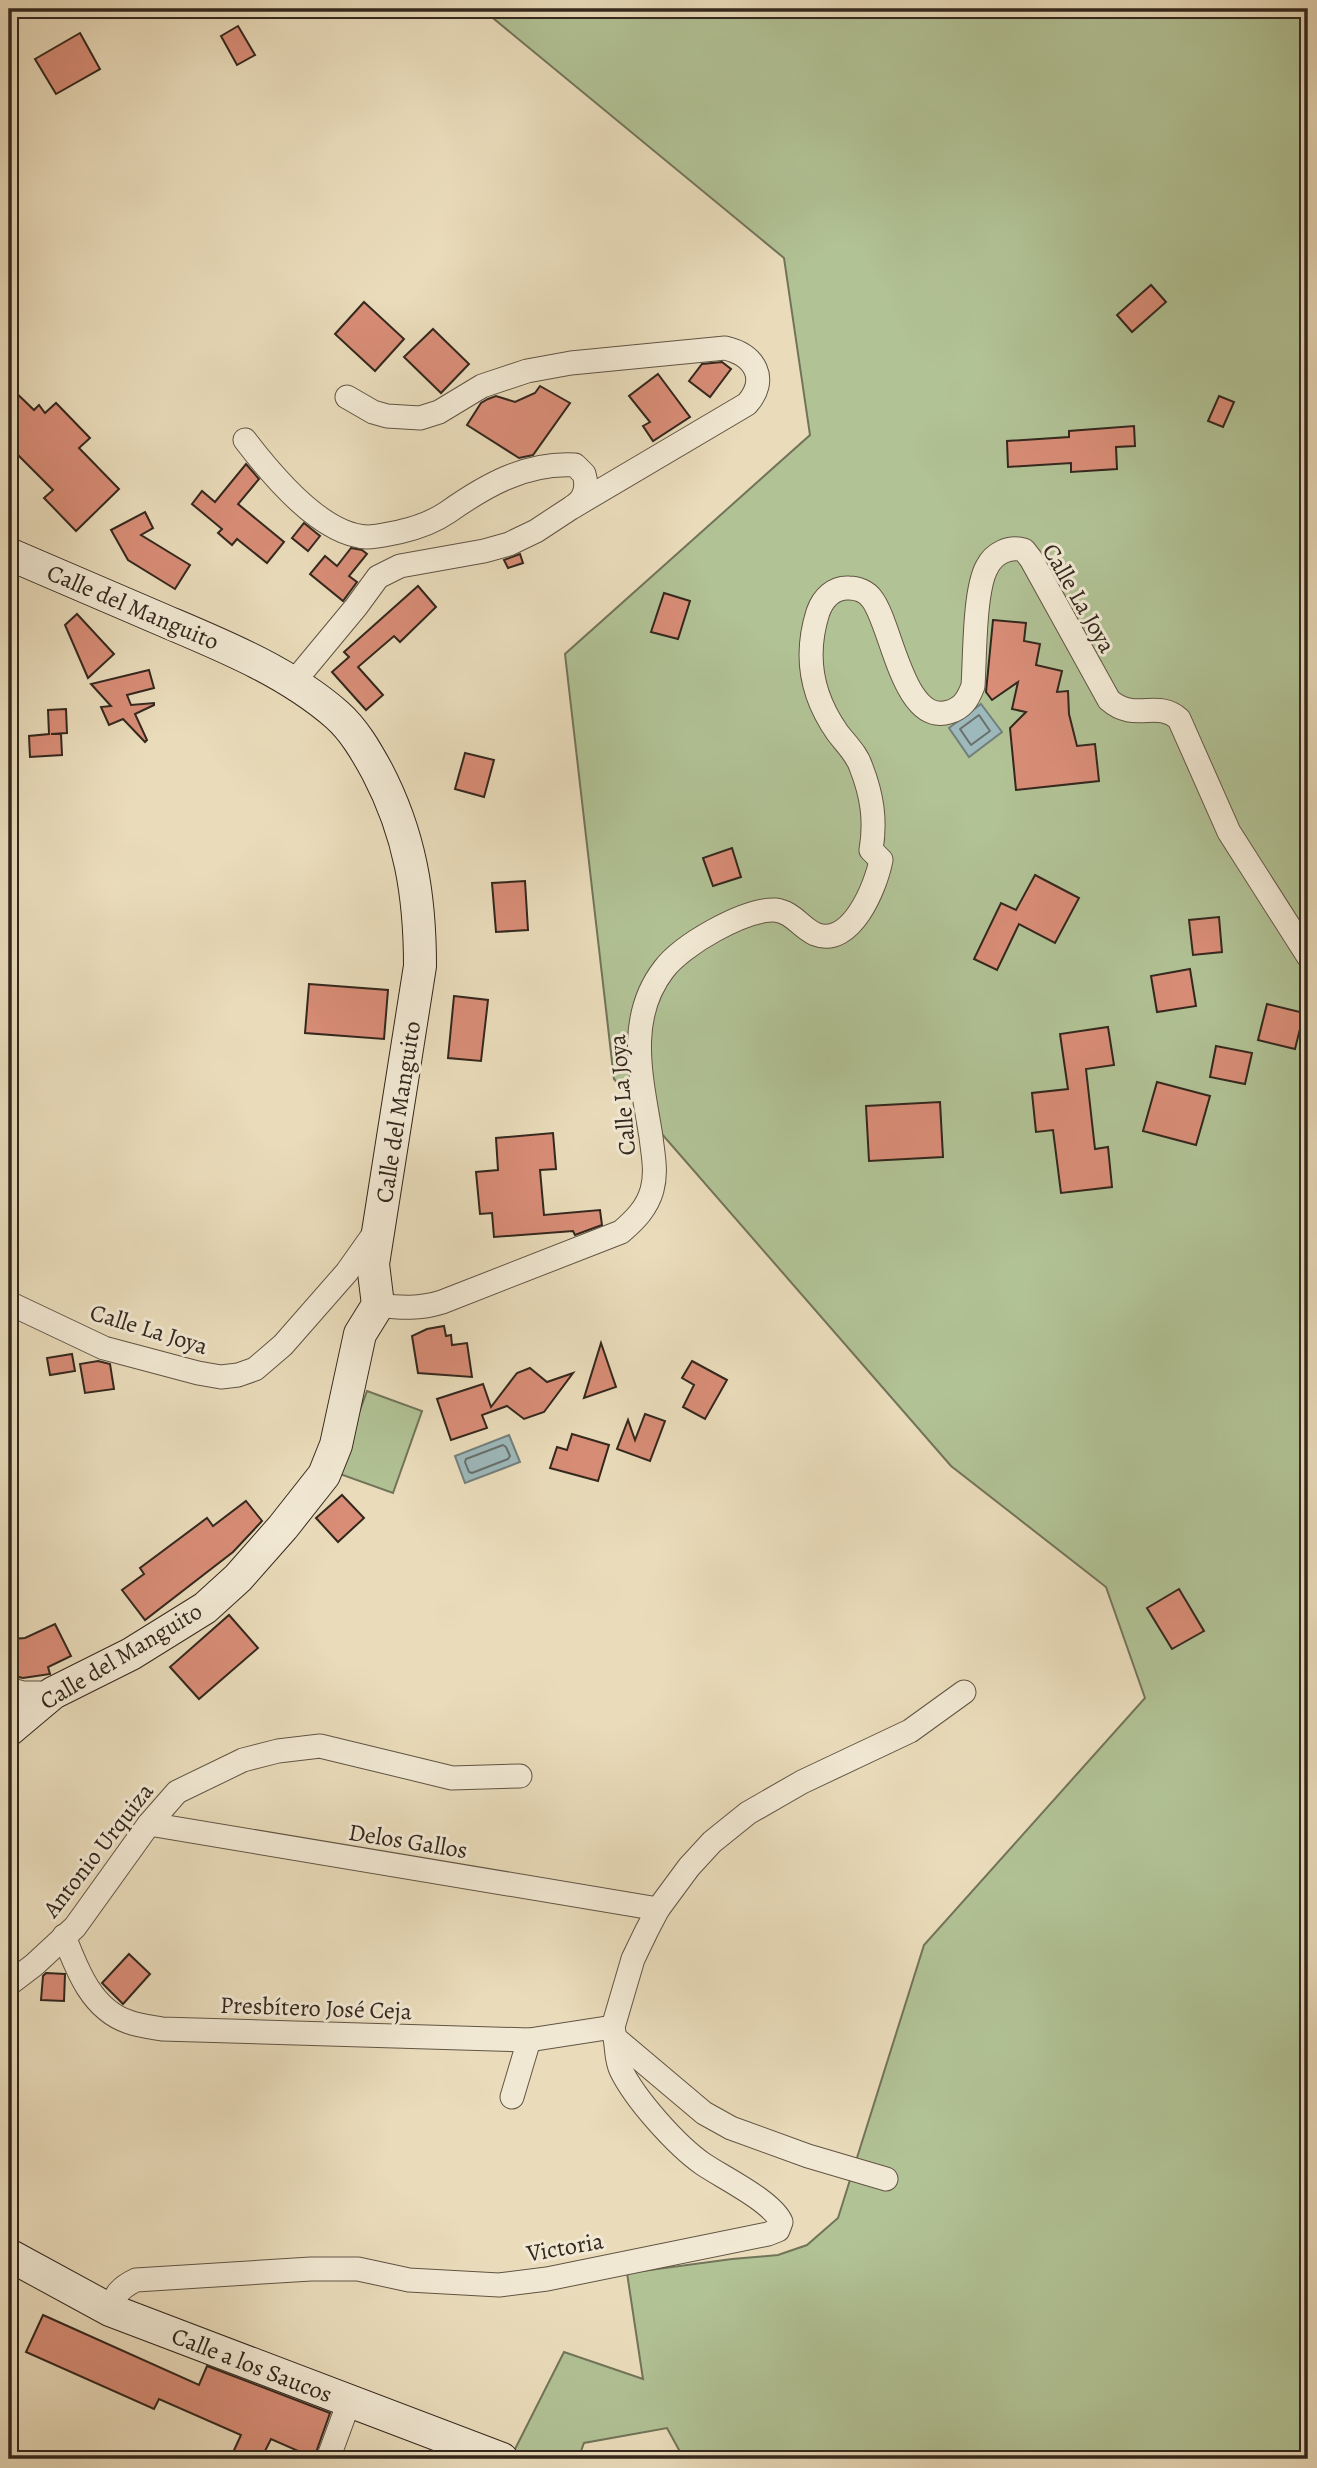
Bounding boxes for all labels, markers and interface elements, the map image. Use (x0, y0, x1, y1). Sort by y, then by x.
street label: Calle La Joya (1035, 537, 1124, 659)
street label: Calle del Manguito (42, 556, 224, 658)
street label: Calle del Manguito (368, 1019, 428, 1205)
street label: Calle La Joya (601, 1032, 643, 1157)
street label: Calle La Joya (86, 1296, 213, 1362)
street label: Calle del Manguito (34, 1595, 208, 1717)
street label: Antonio Urquiza (35, 1776, 161, 1925)
street label: Delos Gallos (346, 1816, 470, 1866)
street label: Presbítero José Ceja (219, 1989, 413, 2027)
street label: Victoria (523, 2224, 607, 2270)
street label: Calle a los Saucos (167, 2320, 337, 2410)

